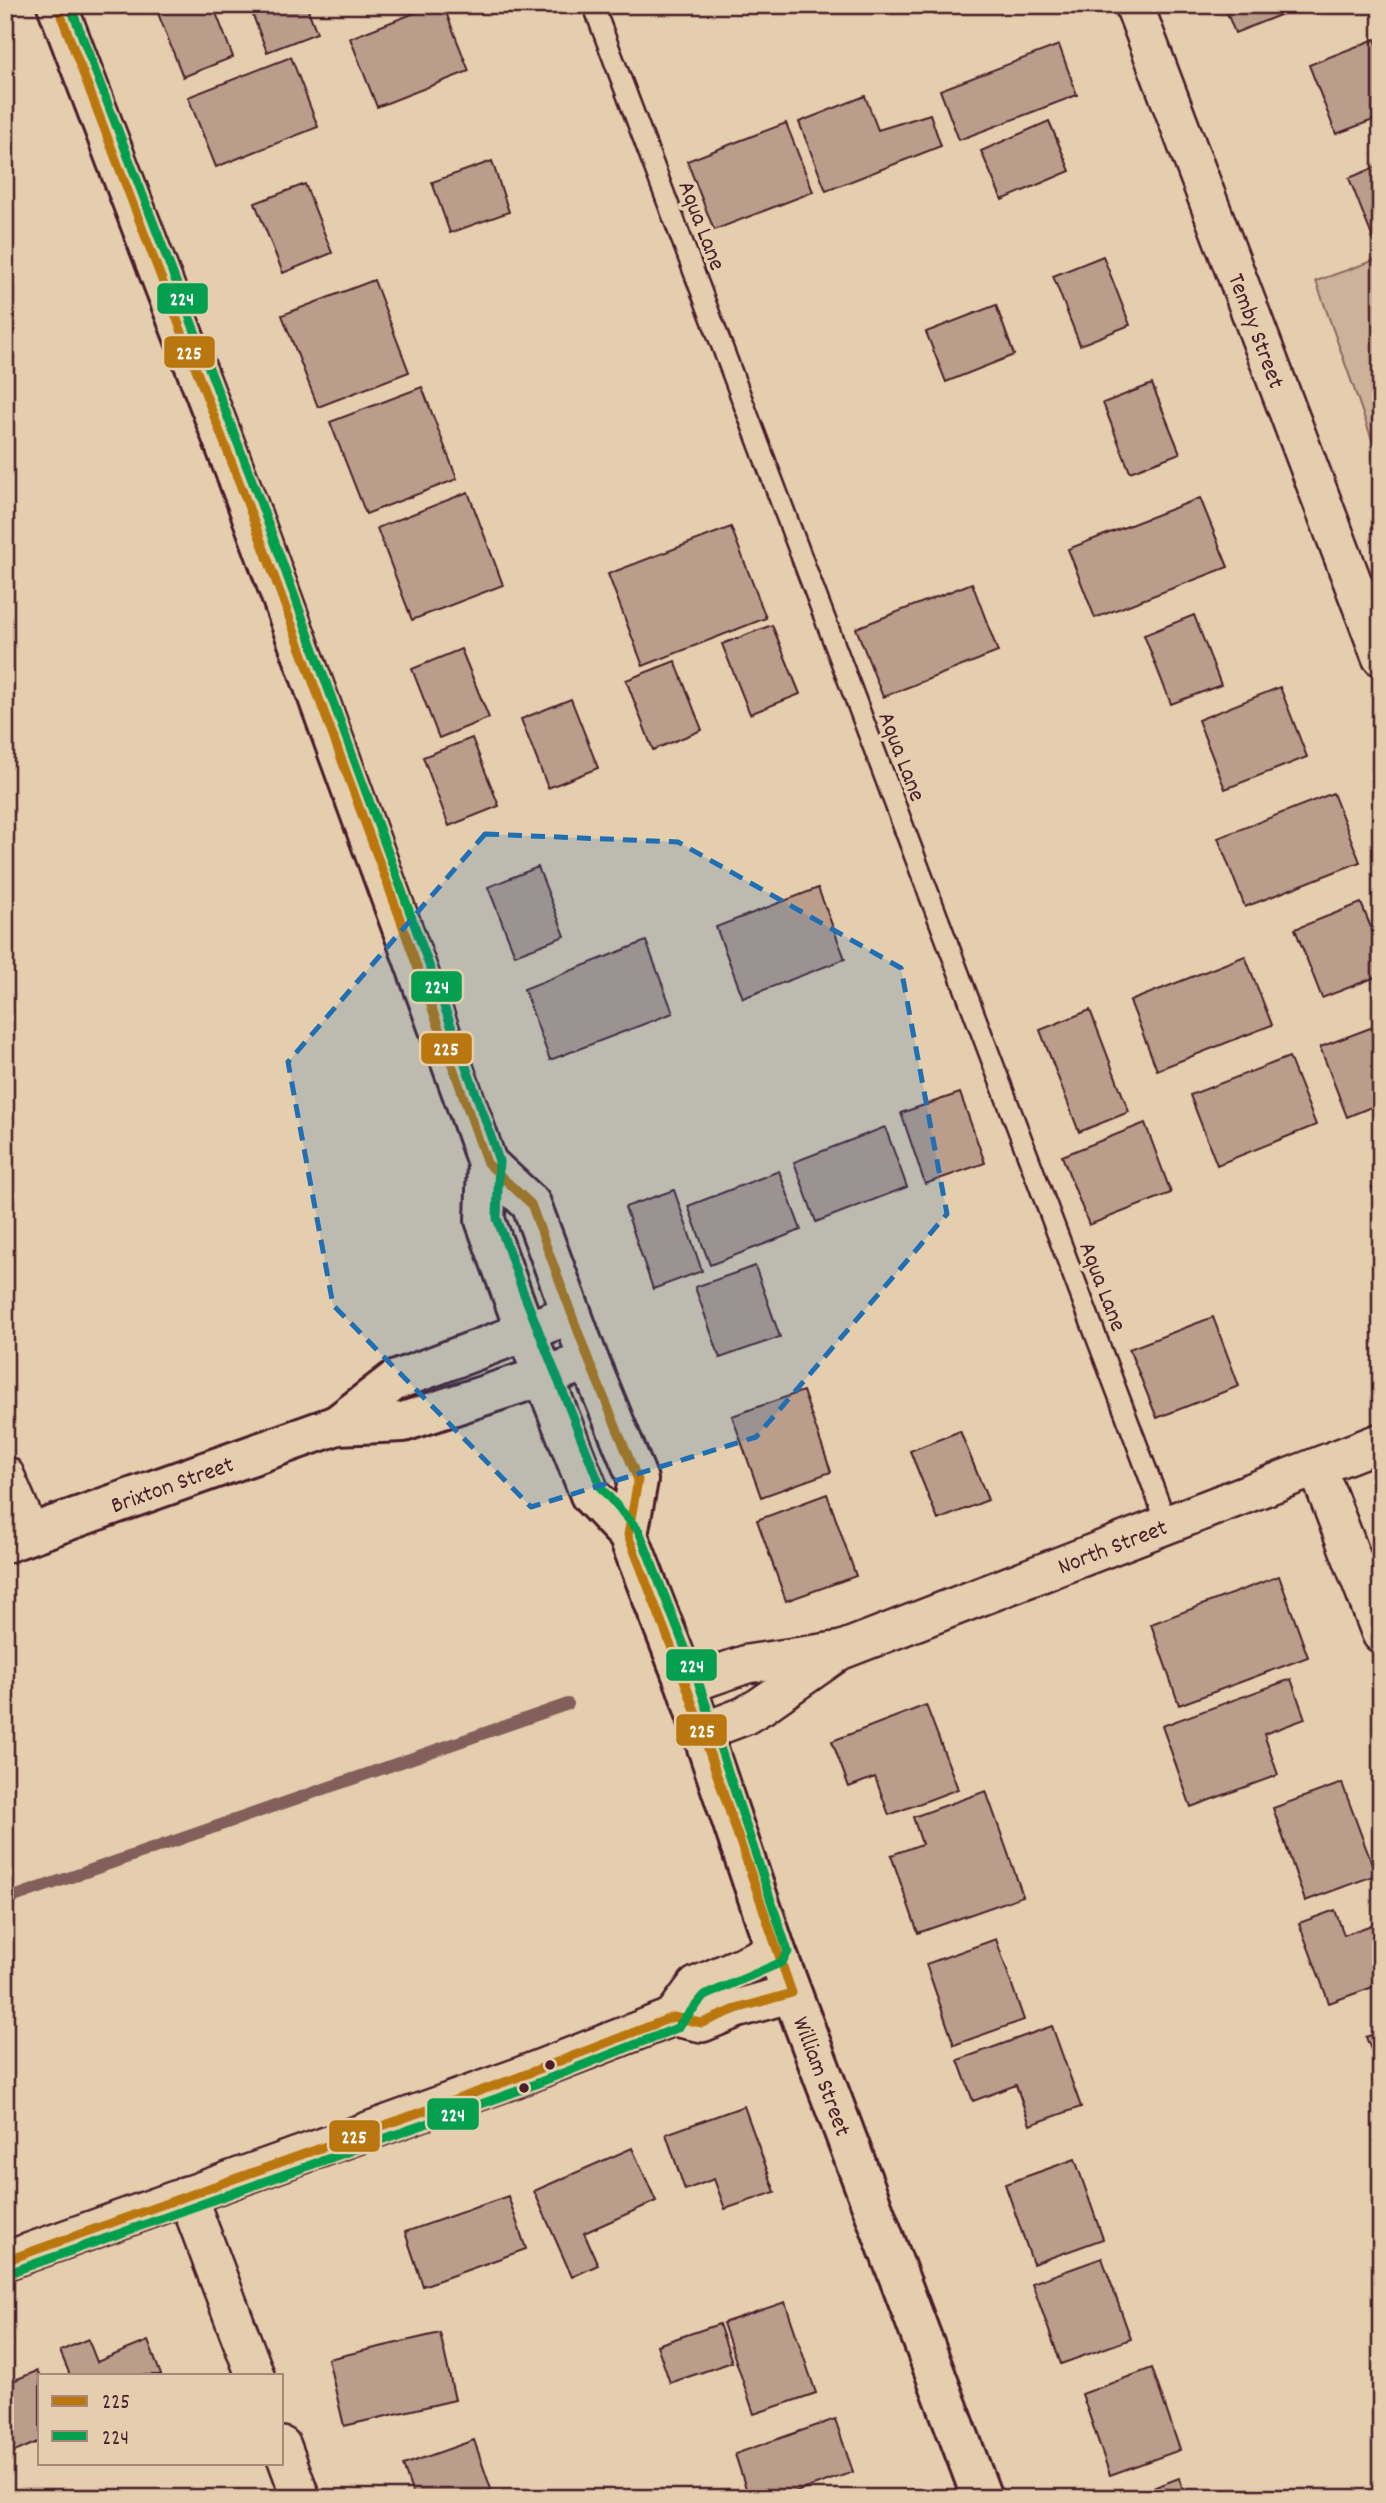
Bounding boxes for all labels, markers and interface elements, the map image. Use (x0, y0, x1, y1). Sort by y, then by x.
street label: Aqua Lane (668, 176, 733, 276)
street label: Temby Street (1217, 269, 1292, 394)
line badge: 224 (156, 282, 209, 315)
text: 224 (170, 288, 194, 315)
line badge: 225 (163, 335, 216, 369)
text: 225 (176, 342, 202, 369)
street label: Aqua Lane (868, 707, 933, 807)
line badge: 224 (410, 970, 463, 1003)
text: 224 (425, 976, 449, 1003)
line badge: 225 (420, 1032, 473, 1065)
text: 225 (433, 1038, 459, 1065)
street label: Aqua Lane (1069, 1237, 1134, 1337)
street label: Brixton Street (107, 1449, 239, 1524)
street label: North Street (1053, 1512, 1173, 1585)
line badge: 224 (665, 1648, 718, 1682)
text: 224 (680, 1655, 704, 1682)
line badge: 225 (675, 1713, 728, 1747)
text: 225 (689, 1720, 715, 1747)
street label: William Street (782, 2012, 858, 2142)
unlabelled marker (543, 2058, 557, 2072)
unlabelled marker (517, 2081, 531, 2095)
line badge: 224 (426, 2097, 480, 2131)
text: 224 (441, 2104, 465, 2131)
line badge: 225 (328, 2119, 381, 2153)
text: 225 (341, 2126, 367, 2153)
legend (38, 2374, 284, 2464)
text: 225 (102, 2389, 130, 2419)
text: 224 (102, 2425, 129, 2455)

